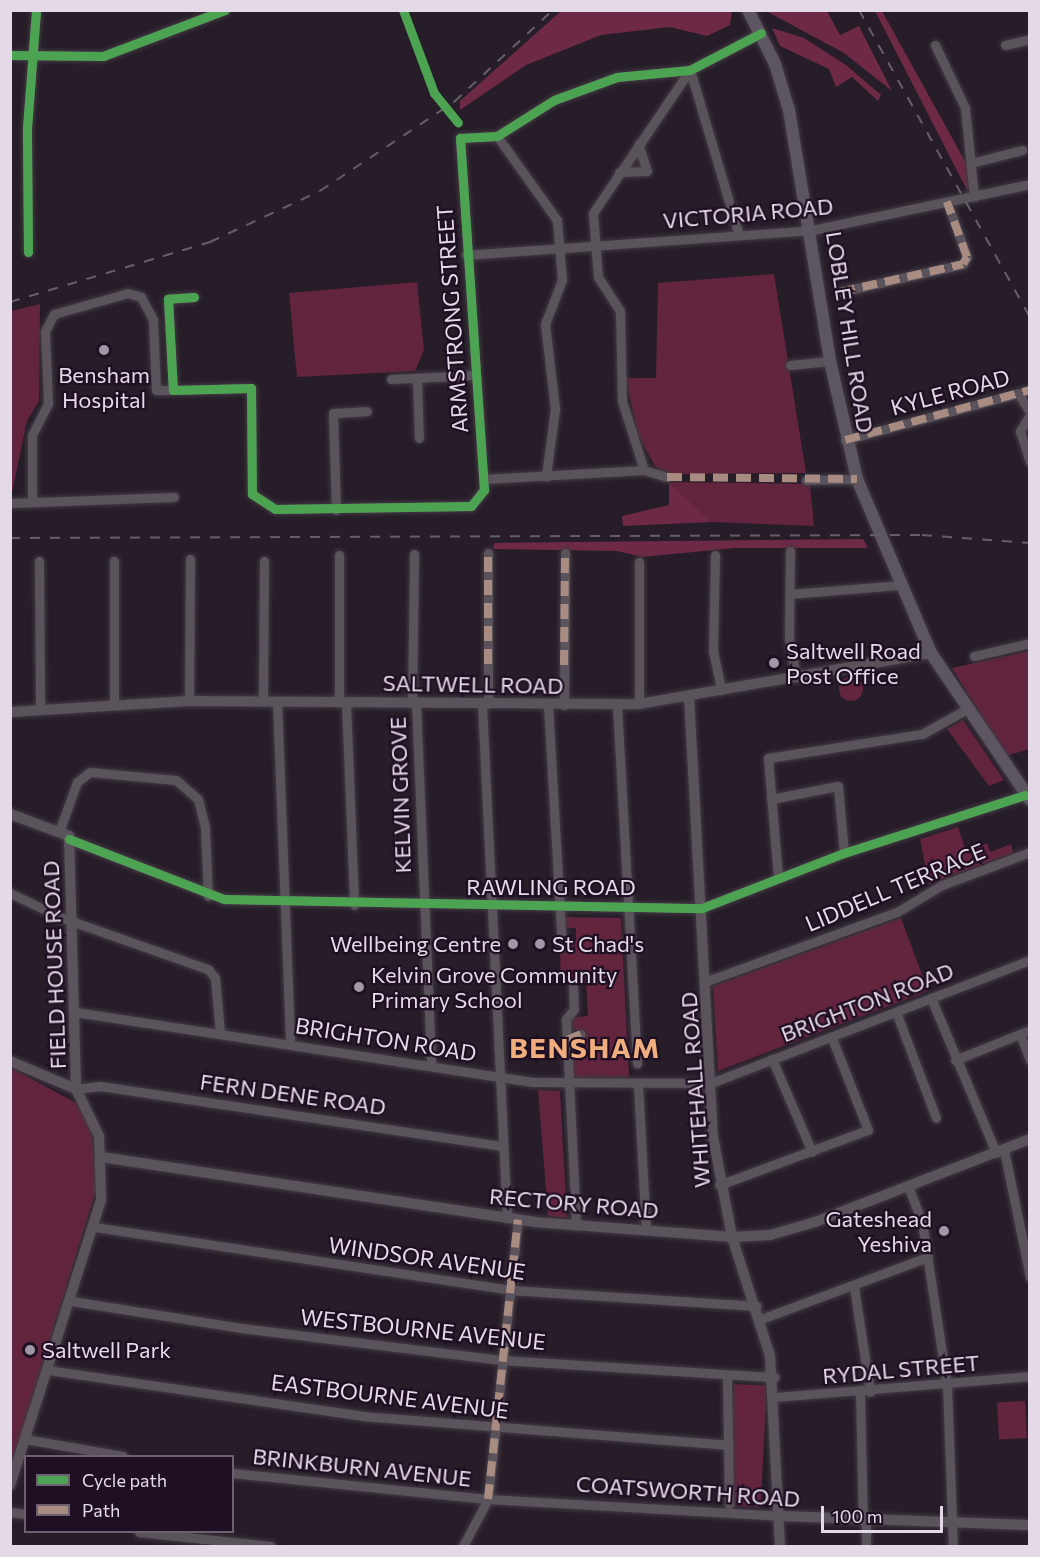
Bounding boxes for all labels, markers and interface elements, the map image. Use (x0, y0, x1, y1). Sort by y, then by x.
street label: VICTORIA ROAD (662, 192, 834, 234)
street label: ARMSTRONG STREET (431, 204, 473, 434)
street label: LOBLEY HILL ROAD (821, 229, 879, 435)
marker: Bensham Hospital (95, 341, 113, 359)
place label: Bensham Hospital (58, 361, 150, 412)
street label: KYLE ROAD (888, 363, 1012, 421)
place label: Saltwell Road Post Office (786, 637, 921, 688)
marker: Saltwell Road Post Office (767, 656, 781, 670)
street label: SALTWELL ROAD (382, 669, 564, 699)
street label: KELVIN GROVE (384, 716, 416, 874)
street label: LIDDELL TERRACE (801, 837, 989, 937)
street label: FIELD HOUSE ROAD (37, 860, 71, 1070)
street label: RAWLING ROAD (466, 874, 636, 900)
place label: Wellbeing Centre (330, 931, 501, 957)
place label: St Chad's (552, 931, 644, 957)
marker: Wellbeing Centre (506, 937, 520, 951)
marker: St Chad's (533, 937, 547, 951)
street label: BRIGHTON ROAD (777, 957, 957, 1047)
place label: Kelvin Grove Community Primary School (371, 961, 617, 1012)
marker: Kelvin Grove Community Primary School (352, 980, 366, 994)
street label: WHITEHALL ROAD (675, 991, 715, 1189)
street label: BRIGHTON ROAD (294, 1012, 478, 1066)
district label: BENSHAM (509, 1030, 661, 1064)
street label: FERN DENE ROAD (198, 1068, 388, 1120)
street label: RECTORY ROAD (488, 1182, 660, 1224)
place label: Gateshead Yeshiva (825, 1205, 932, 1256)
marker: Gateshead Yeshiva (937, 1224, 951, 1238)
street label: WINDSOR AVENUE (327, 1231, 527, 1285)
street label: WESTBOURNE AVENUE (299, 1303, 547, 1355)
place label: Saltwell Park (42, 1337, 171, 1363)
marker: Saltwell Park (23, 1343, 37, 1357)
street label: RYDAL STREET (821, 1349, 981, 1389)
street label: EASTBOURNE AVENUE (270, 1368, 510, 1424)
street label: BRINKBURN AVENUE (251, 1442, 473, 1492)
legend (24, 1455, 234, 1533)
text: Cycle path (82, 1469, 167, 1491)
street label: COATSWORTH ROAD (575, 1470, 801, 1512)
scale bar (824, 1494, 946, 1532)
text: Path (82, 1499, 120, 1521)
text: 100 m (832, 1505, 882, 1527)

